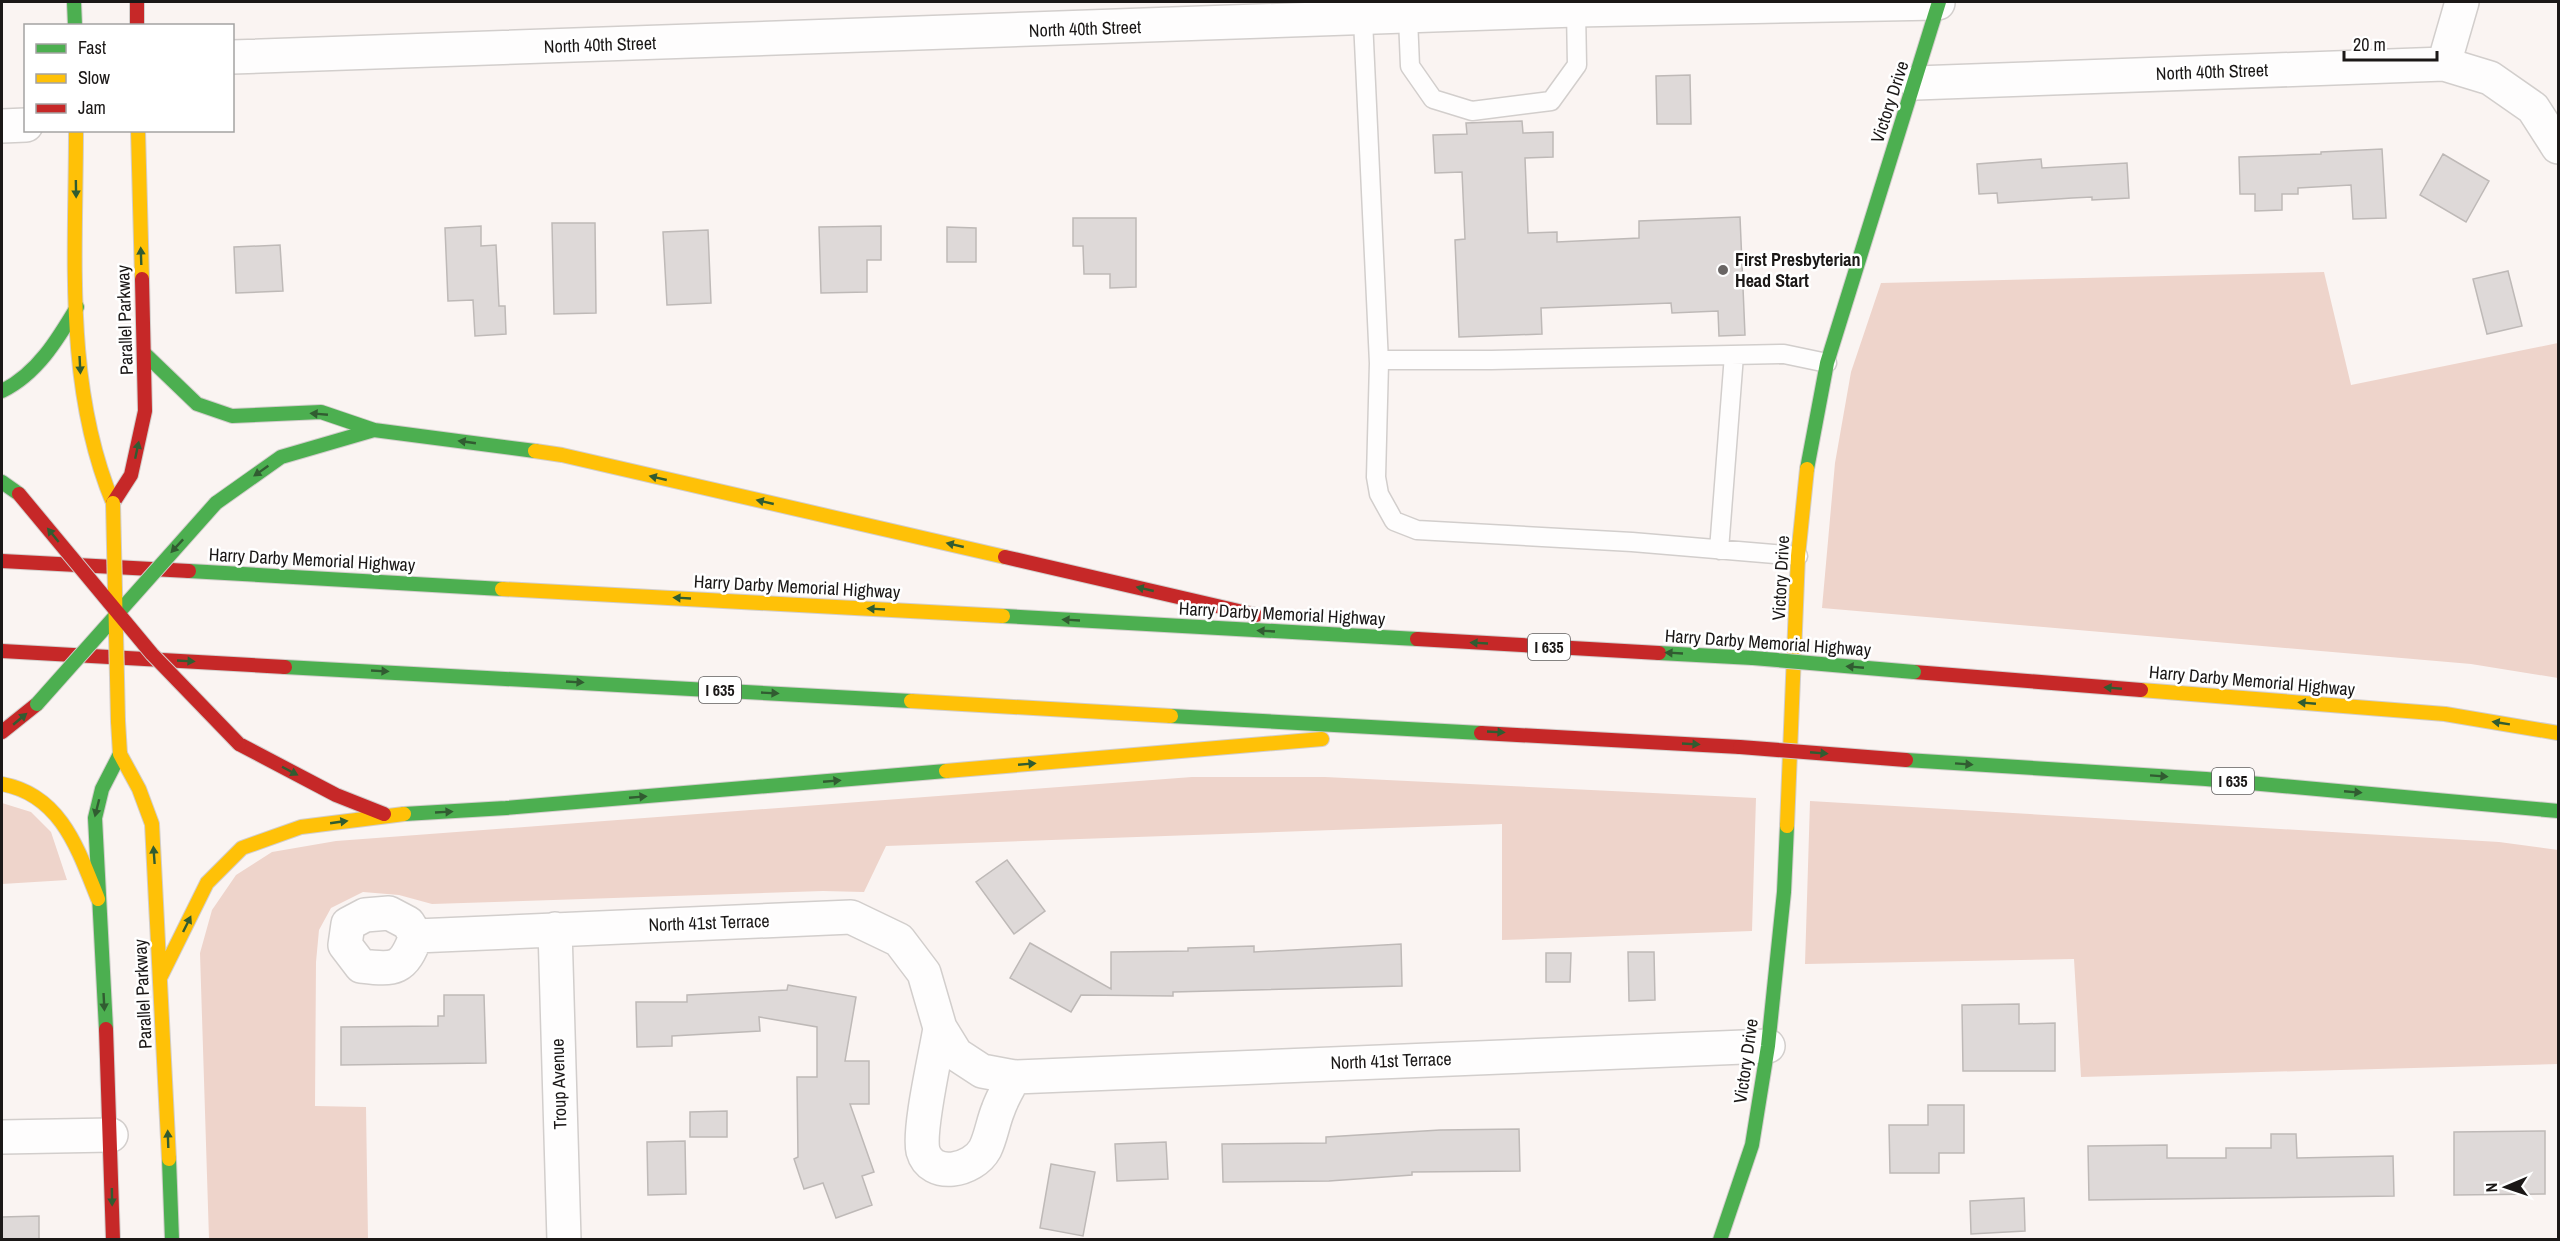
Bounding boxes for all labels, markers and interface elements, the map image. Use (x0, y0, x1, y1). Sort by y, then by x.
street label: North 40th Street (1028, 14, 1142, 43)
legend (24, 24, 234, 132)
scale bar (2344, 24, 2437, 62)
street label: North 40th Street (543, 30, 657, 59)
text: 20 m (2353, 32, 2386, 57)
text: Fast (78, 35, 106, 60)
street label: North 40th Street (2155, 57, 2269, 86)
street label: Victory Drive (1864, 58, 1915, 146)
text: Slow (78, 65, 110, 90)
text: Jam (78, 95, 106, 120)
one-way arrow (71, 179, 81, 198)
one-way arrow (137, 247, 146, 266)
place label: First Presbyterian Head Start (1735, 247, 1861, 293)
marker: First Presbyterian Head Start (1716, 263, 1730, 277)
street label: Parallel Parkway (110, 264, 139, 375)
one-way arrow (76, 356, 85, 375)
one-way arrow (309, 409, 328, 419)
one-way arrow (457, 438, 476, 447)
one-way arrow (132, 441, 142, 460)
one-way arrow (254, 465, 270, 477)
one-way arrow (649, 472, 667, 482)
one-way arrow (755, 497, 774, 506)
one-way arrow (47, 527, 59, 542)
street label: Victory Drive (1766, 535, 1795, 621)
one-way arrow (170, 539, 184, 554)
one-way arrow (946, 540, 964, 550)
street label: Harry Darby Memorial Highway (208, 542, 416, 577)
street label: Harry Darby Memorial Highway (693, 569, 901, 604)
one-way arrow (1135, 584, 1154, 593)
one-way arrow (672, 594, 691, 603)
street label: Harry Darby Memorial Highway (1178, 596, 1386, 631)
one-way arrow (867, 605, 886, 614)
one-way arrow (1062, 615, 1081, 625)
street label: Harry Darby Memorial Highway (1664, 623, 1873, 662)
one-way arrow (1256, 626, 1275, 635)
road number: I 635 (1528, 634, 1570, 660)
one-way arrow (1470, 638, 1489, 647)
one-way arrow (1664, 649, 1683, 658)
one-way arrow (176, 656, 195, 665)
street label: Harry Darby Memorial Highway (2148, 659, 2357, 702)
one-way arrow (1846, 662, 1865, 672)
one-way arrow (371, 667, 390, 676)
one-way arrow (566, 677, 585, 687)
road number: I 635 (699, 677, 741, 703)
one-way arrow (2103, 683, 2122, 693)
one-way arrow (760, 688, 779, 697)
one-way arrow (2297, 698, 2316, 708)
one-way arrow (12, 712, 28, 725)
one-way arrow (2491, 719, 2510, 728)
one-way arrow (1486, 728, 1505, 737)
one-way arrow (1681, 739, 1700, 749)
one-way arrow (1810, 748, 1829, 758)
one-way arrow (1955, 759, 1974, 769)
one-way arrow (1017, 760, 1036, 769)
one-way arrow (282, 766, 299, 776)
road number: I 635 (2212, 768, 2254, 794)
one-way arrow (2150, 771, 2169, 780)
one-way arrow (823, 776, 842, 786)
one-way arrow (2344, 787, 2363, 797)
one-way arrow (629, 792, 648, 802)
one-way arrow (92, 798, 102, 817)
one-way arrow (434, 807, 453, 816)
one-way arrow (329, 817, 348, 826)
one-way arrow (149, 845, 158, 864)
street label: North 41st Terrace (648, 908, 770, 937)
one-way arrow (183, 915, 192, 932)
street label: Parallel Parkway (127, 938, 158, 1050)
one-way arrow (99, 992, 108, 1011)
street label: Victory Drive (1727, 1017, 1764, 1105)
street label: Troup Avenue (544, 1038, 573, 1130)
street label: North 41st Terrace (1330, 1046, 1452, 1075)
one-way arrow (163, 1130, 172, 1149)
north arrow (2476, 1157, 2536, 1217)
text: N (2480, 1182, 2502, 1193)
one-way arrow (107, 1187, 117, 1206)

